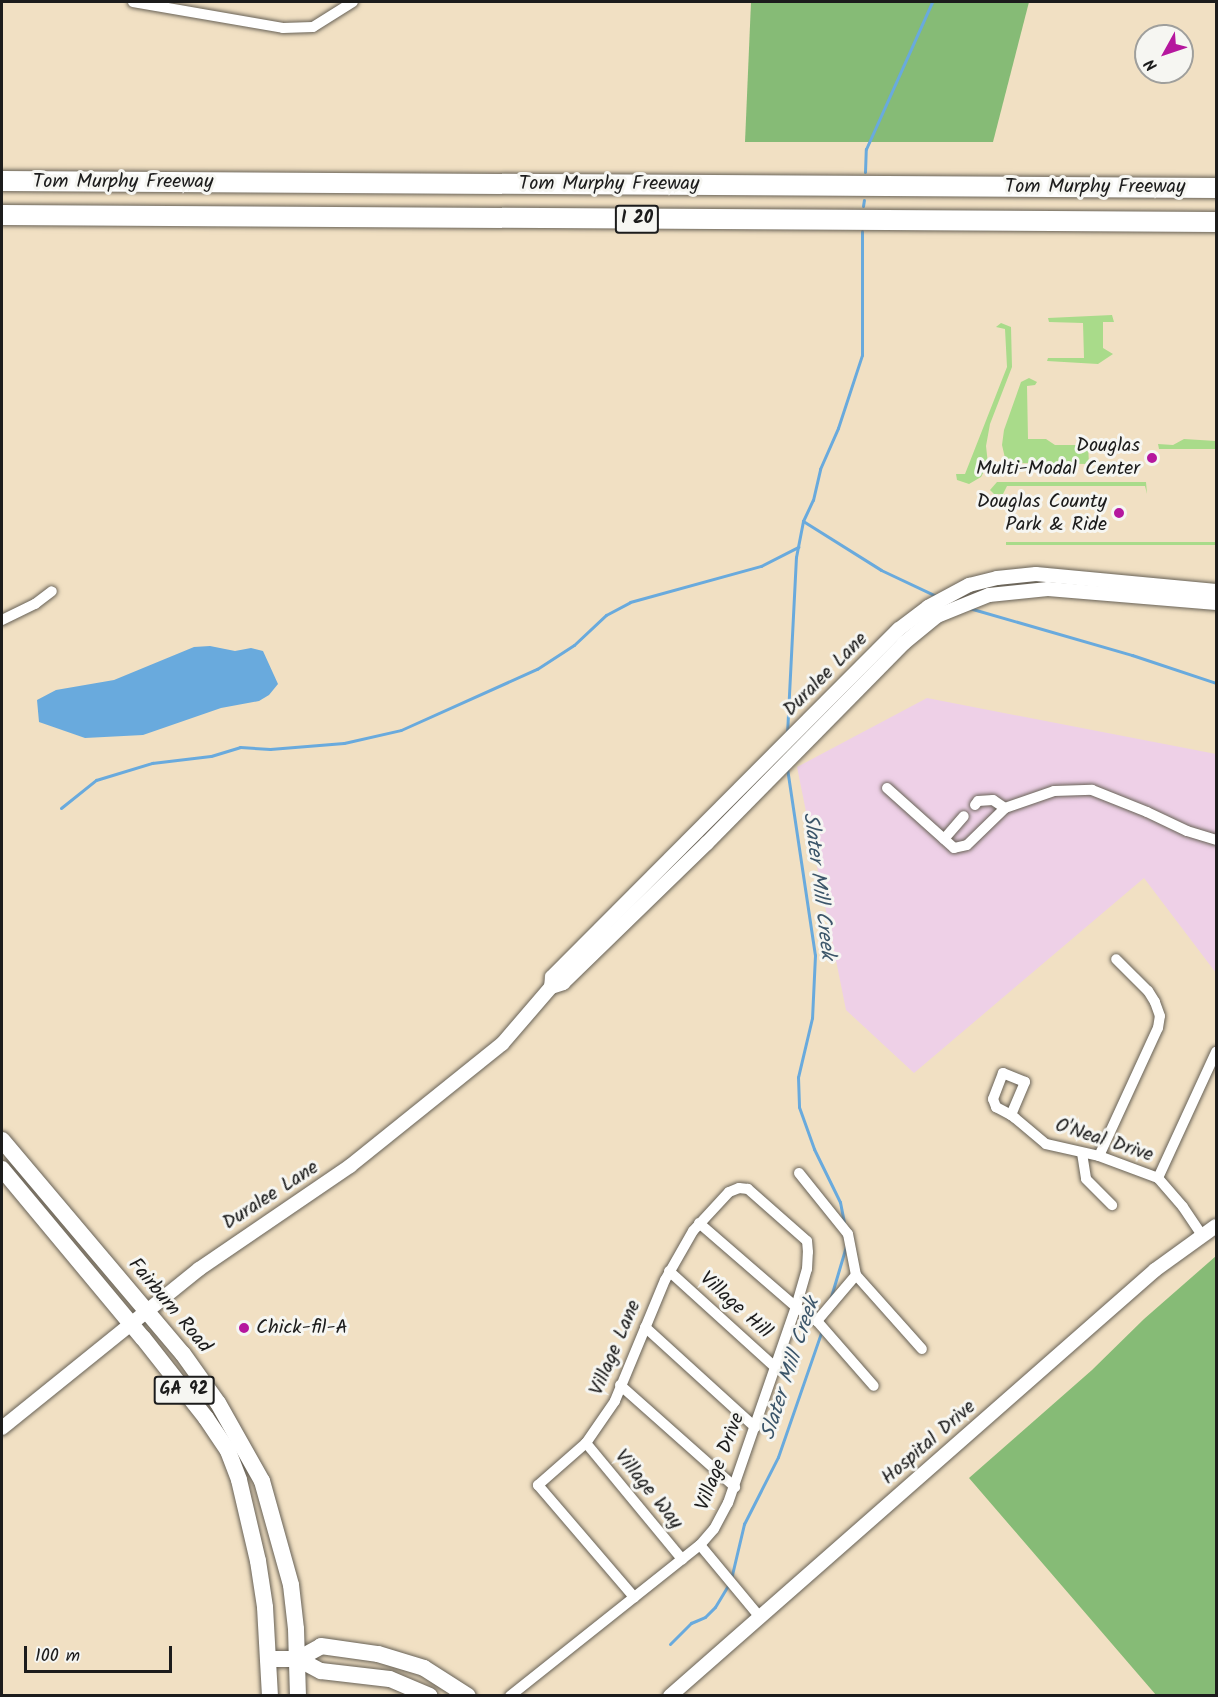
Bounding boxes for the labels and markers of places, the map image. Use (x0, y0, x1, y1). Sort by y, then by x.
place label: Douglas Multi-Modal Center (976, 434, 1140, 481)
marker: Douglas Multi-Modal Center (1145, 451, 1159, 465)
place label: Douglas County Park & Ride (977, 490, 1107, 537)
marker: Douglas County Park & Ride (1112, 506, 1126, 520)
place label: Chick-fil-A (256, 1316, 348, 1340)
marker: Chick-fil-A (237, 1321, 251, 1335)

